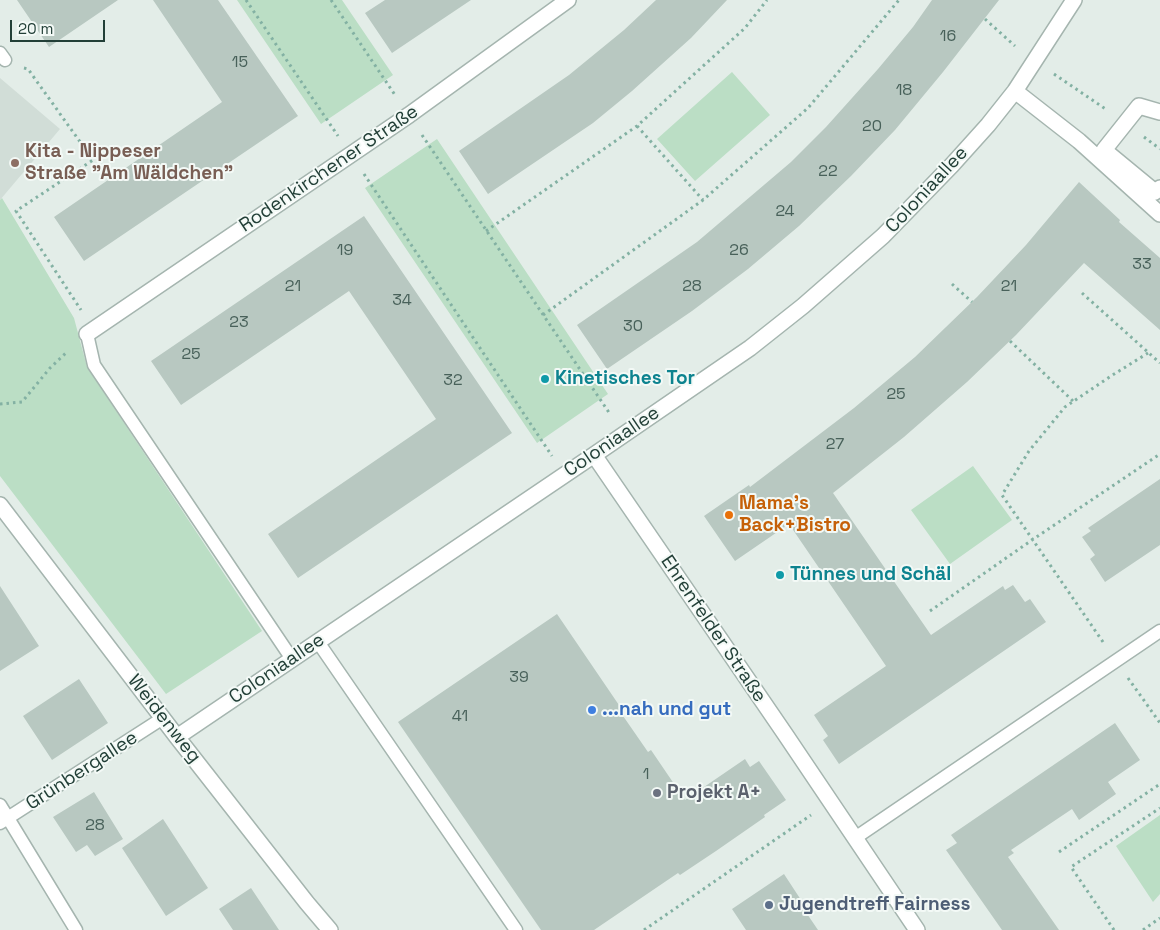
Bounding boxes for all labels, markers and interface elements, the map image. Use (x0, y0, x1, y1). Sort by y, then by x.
scale bar (12, 10, 108, 42)
text: 20 m (18, 19, 53, 38)
house number: 16 (940, 27, 956, 47)
house number: 15 (232, 53, 248, 73)
house number: 18 (896, 81, 912, 101)
street label: Rodenkirchener Straße (235, 101, 423, 237)
house number: 20 (862, 117, 882, 137)
place label: Kita - Nippeser Straße "Am Wäldchen" (25, 141, 233, 185)
street label: Coloniaallee (881, 142, 973, 238)
marker: Kita - Nippeser Straße "Am Wäldchen" (9, 157, 21, 169)
house number: 22 (818, 162, 838, 182)
house number: 24 (775, 202, 795, 222)
house number: 19 (337, 241, 353, 261)
house number: 26 (729, 241, 749, 261)
house number: 33 (1132, 255, 1152, 275)
house number: 21 (285, 277, 301, 297)
house number: 28 (682, 277, 702, 297)
house number: 21 (1001, 277, 1017, 297)
house number: 34 (392, 291, 412, 311)
house number: 23 (229, 313, 249, 333)
house number: 30 (623, 317, 643, 337)
house number: 25 (181, 345, 201, 365)
place label: Kinetisches Tor (555, 368, 695, 390)
house number: 32 (443, 371, 463, 391)
marker: Kinetisches Tor (539, 373, 551, 385)
house number: 25 (886, 385, 906, 405)
street label: Coloniaallee (560, 402, 664, 482)
house number: 27 (826, 435, 844, 455)
place label: Mama's Back+Bistro (739, 493, 851, 537)
marker: Mama's Back+Bistro (723, 509, 735, 521)
street label: Ehrenfelder Straße (655, 551, 771, 707)
place label: Tünnes und Schäl (790, 564, 951, 586)
marker: Tünnes und Schäl (774, 569, 786, 581)
street label: Coloniaallee (225, 629, 329, 709)
house number: 39 (509, 668, 529, 688)
street label: Weidenweg (122, 670, 206, 768)
place label: ...nah und gut (602, 699, 731, 721)
marker: ...nah und gut (586, 704, 598, 716)
house number: 41 (452, 707, 468, 727)
street label: Grünbergallee (22, 727, 142, 815)
house number: 1 (643, 765, 649, 785)
place label: Projekt A+ (667, 782, 761, 804)
marker: Projekt A+ (651, 787, 663, 799)
house number: 28 (85, 816, 105, 836)
place label: Jugendtreff Fairness (779, 894, 971, 916)
marker: Jugendtreff Fairness (763, 899, 775, 911)

